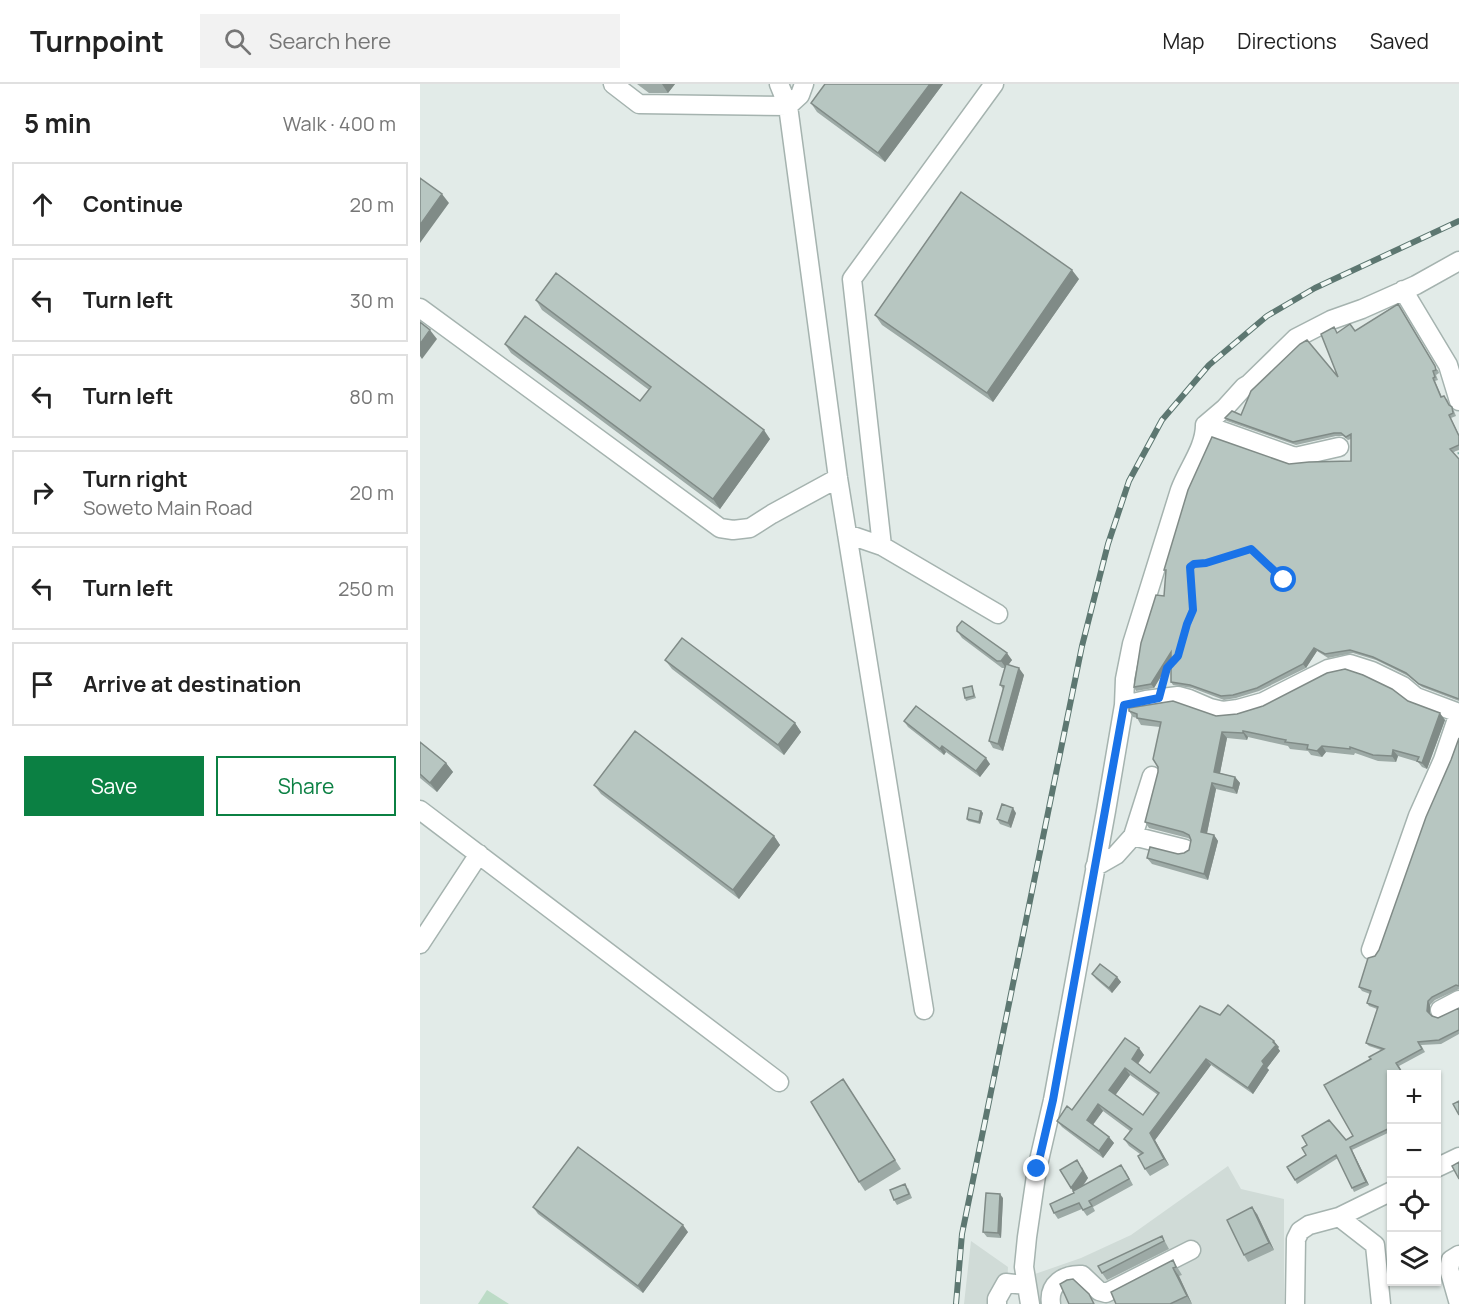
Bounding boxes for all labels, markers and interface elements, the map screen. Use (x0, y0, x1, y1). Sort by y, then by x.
search box (200, 14, 620, 68)
text: Turnpoint (30, 22, 164, 60)
icon: search (221, 25, 254, 58)
text: Search here (269, 26, 391, 56)
text: Map (1163, 27, 1204, 55)
text: Directions (1237, 27, 1337, 55)
text: Saved (1370, 27, 1429, 55)
text: 5 min (24, 105, 91, 141)
text: Walk · 400 m (283, 110, 396, 137)
icon: ahead (26, 188, 59, 221)
text: Continue (83, 189, 183, 219)
text: 20 m (349, 191, 394, 218)
icon: left (26, 284, 59, 317)
text: Turn left (83, 285, 173, 315)
text: 30 m (350, 287, 394, 314)
icon: left (26, 380, 59, 413)
text: Turn left (83, 381, 173, 411)
text: 80 m (349, 383, 394, 410)
text: Turn right (83, 464, 188, 494)
icon: right (26, 476, 59, 509)
text: 20 m (349, 479, 394, 506)
text: Soweto Main Road (83, 494, 253, 521)
route start (1270, 566, 1296, 592)
icon: left (26, 572, 59, 605)
text: Turn left (83, 573, 173, 603)
text: 250 m (338, 575, 394, 602)
icon: arrive (26, 668, 59, 701)
text: Arrive at destination (83, 669, 301, 699)
button: Save (24, 756, 204, 816)
button: Share (216, 756, 396, 816)
map controls (1387, 1070, 1441, 1286)
button: + (1387, 1070, 1441, 1124)
button: − (1387, 1124, 1441, 1178)
route end (1023, 1155, 1049, 1181)
button: locate (1387, 1178, 1441, 1232)
button: layers (1387, 1232, 1441, 1286)

